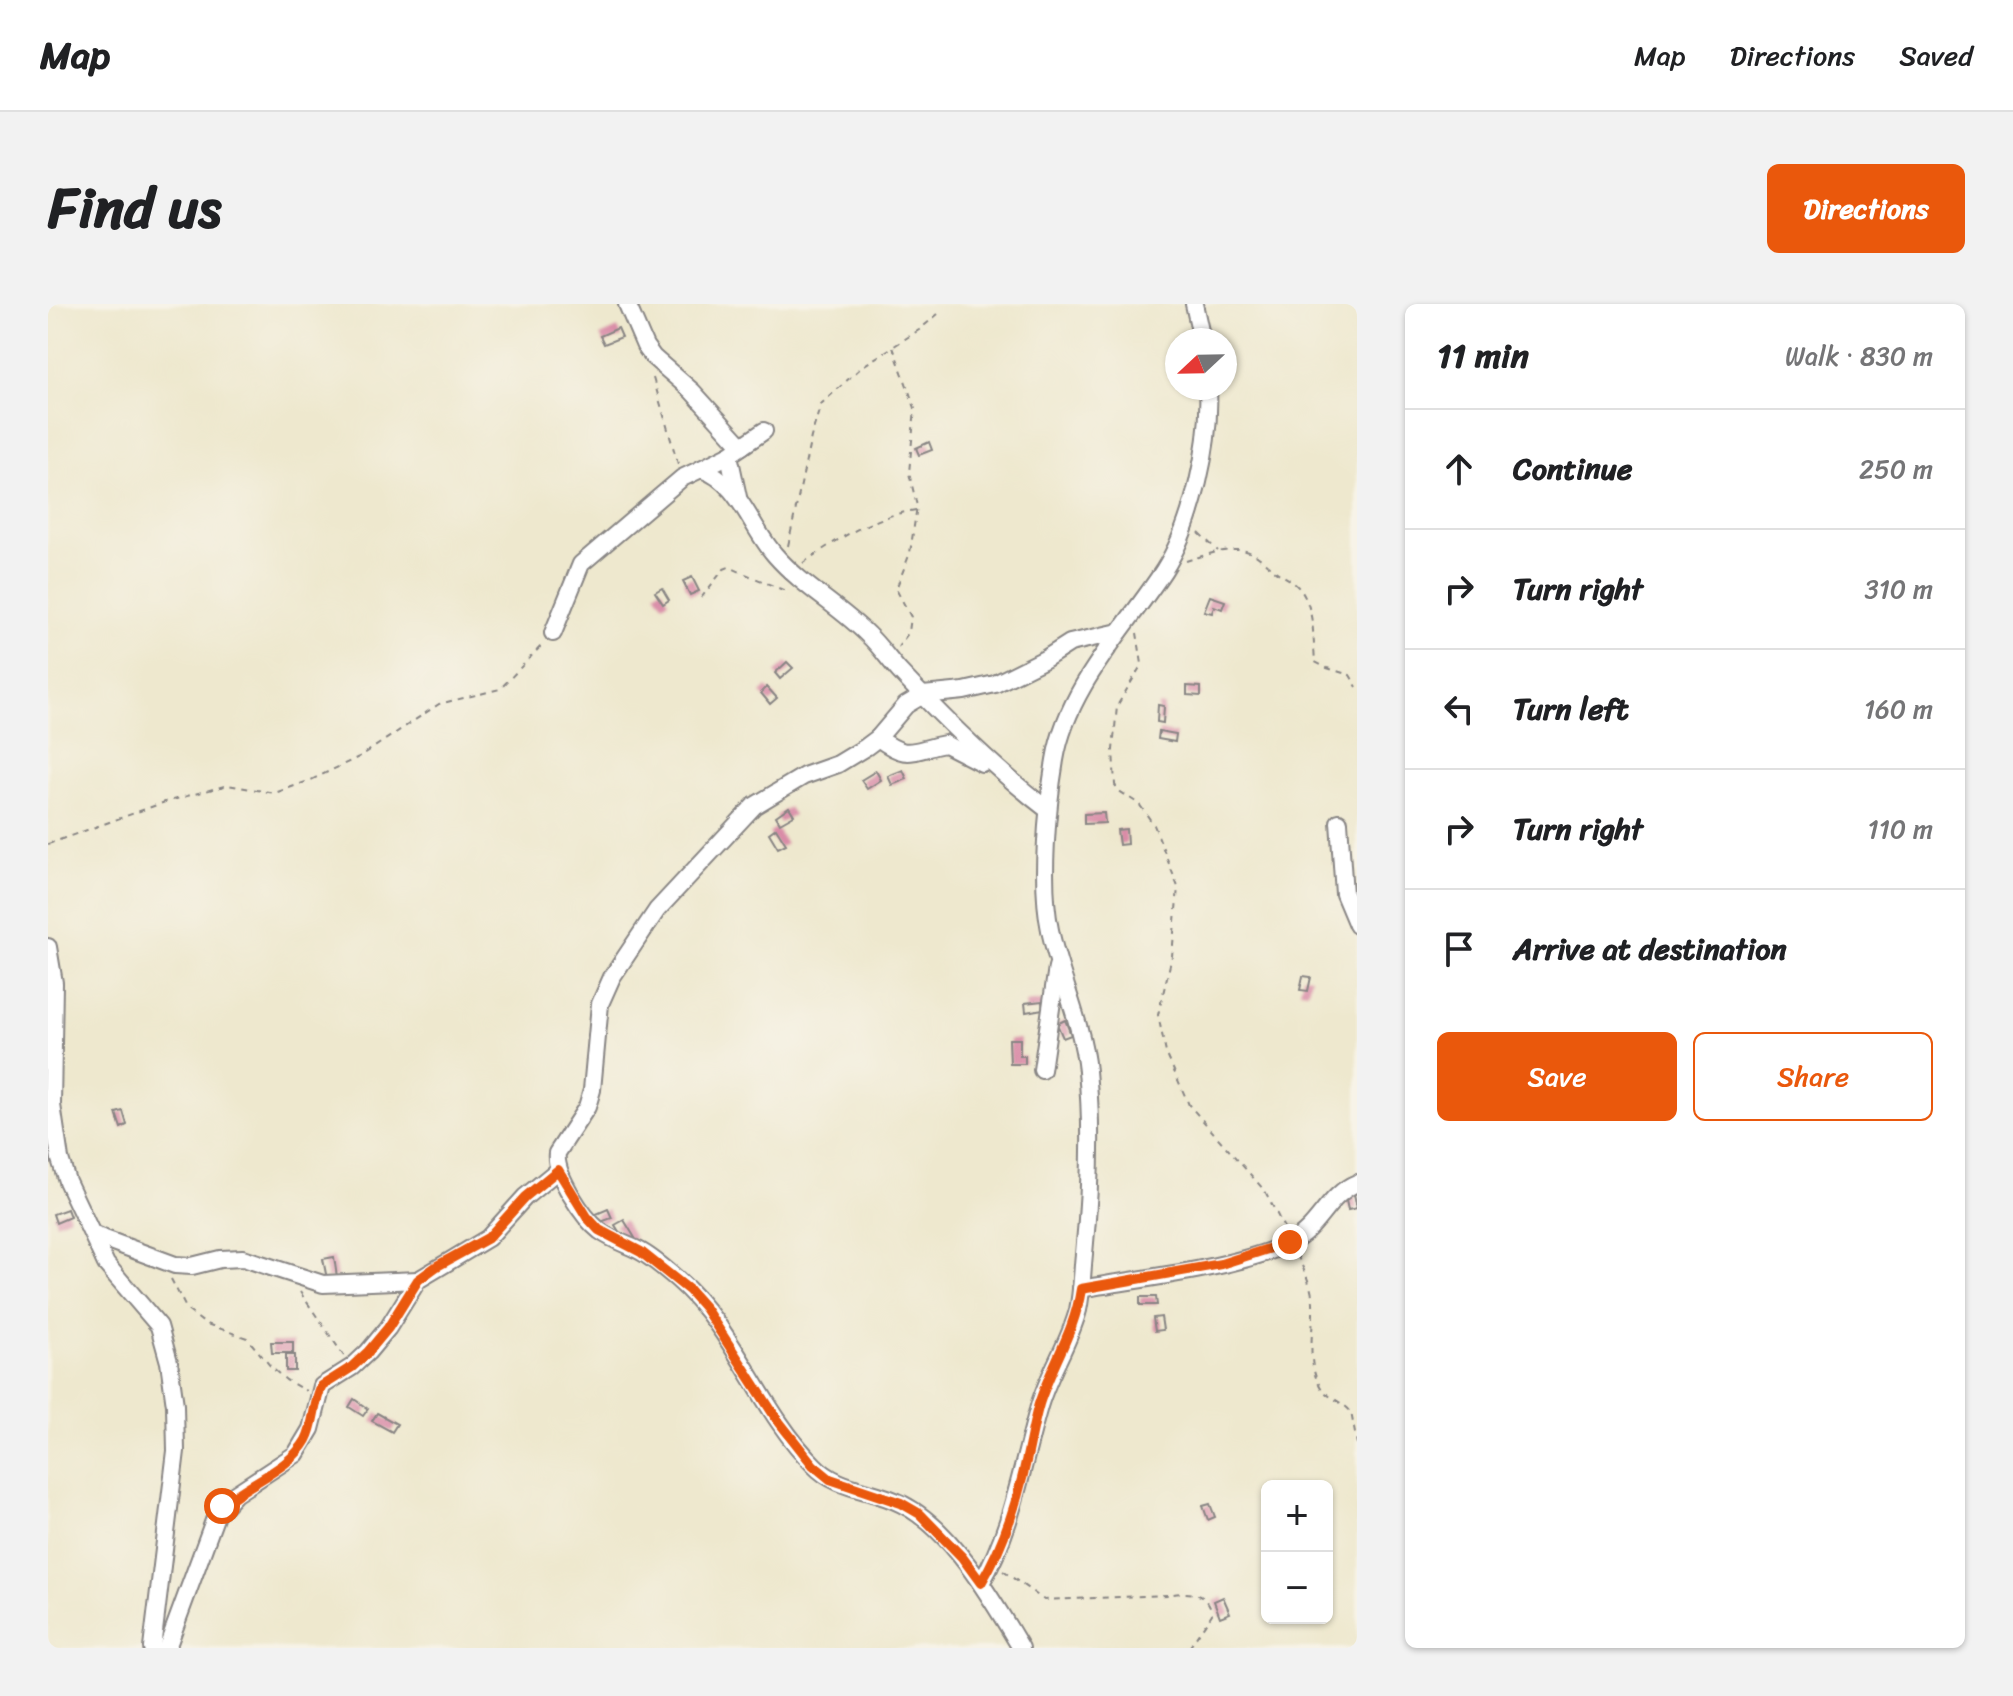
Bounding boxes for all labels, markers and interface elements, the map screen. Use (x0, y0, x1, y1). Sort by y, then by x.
text: Map (40, 22, 110, 89)
text: Map (1634, 31, 1686, 80)
text: Directions (1730, 31, 1855, 80)
text: Saved (1899, 31, 1973, 80)
text: Find us (48, 159, 221, 258)
button: Directions (1767, 164, 1965, 253)
text: 11 min (1437, 326, 1529, 386)
north arrow (1165, 328, 1237, 400)
text: Walk · 830 m (1785, 333, 1933, 379)
text: Continue (1513, 442, 1632, 496)
text: 250 m (1859, 446, 1933, 492)
icon: ahead (1437, 447, 1481, 491)
text: Turn right (1513, 562, 1643, 616)
text: 310 m (1864, 566, 1933, 612)
icon: right (1437, 567, 1481, 611)
text: Turn left (1513, 682, 1629, 736)
text: 160 m (1864, 686, 1933, 732)
icon: left (1437, 687, 1481, 731)
text: Turn right (1513, 802, 1643, 856)
text: 110 m (1868, 806, 1933, 852)
icon: right (1437, 807, 1481, 851)
text: Arrive at destination (1513, 922, 1787, 976)
icon: arrive (1437, 927, 1481, 971)
button: Save (1437, 1032, 1677, 1121)
button: Share (1693, 1032, 1933, 1121)
route end (1272, 1224, 1308, 1260)
map controls (1261, 1480, 1333, 1624)
button: + (1261, 1480, 1333, 1552)
route start (204, 1488, 240, 1524)
button: − (1261, 1552, 1333, 1624)

